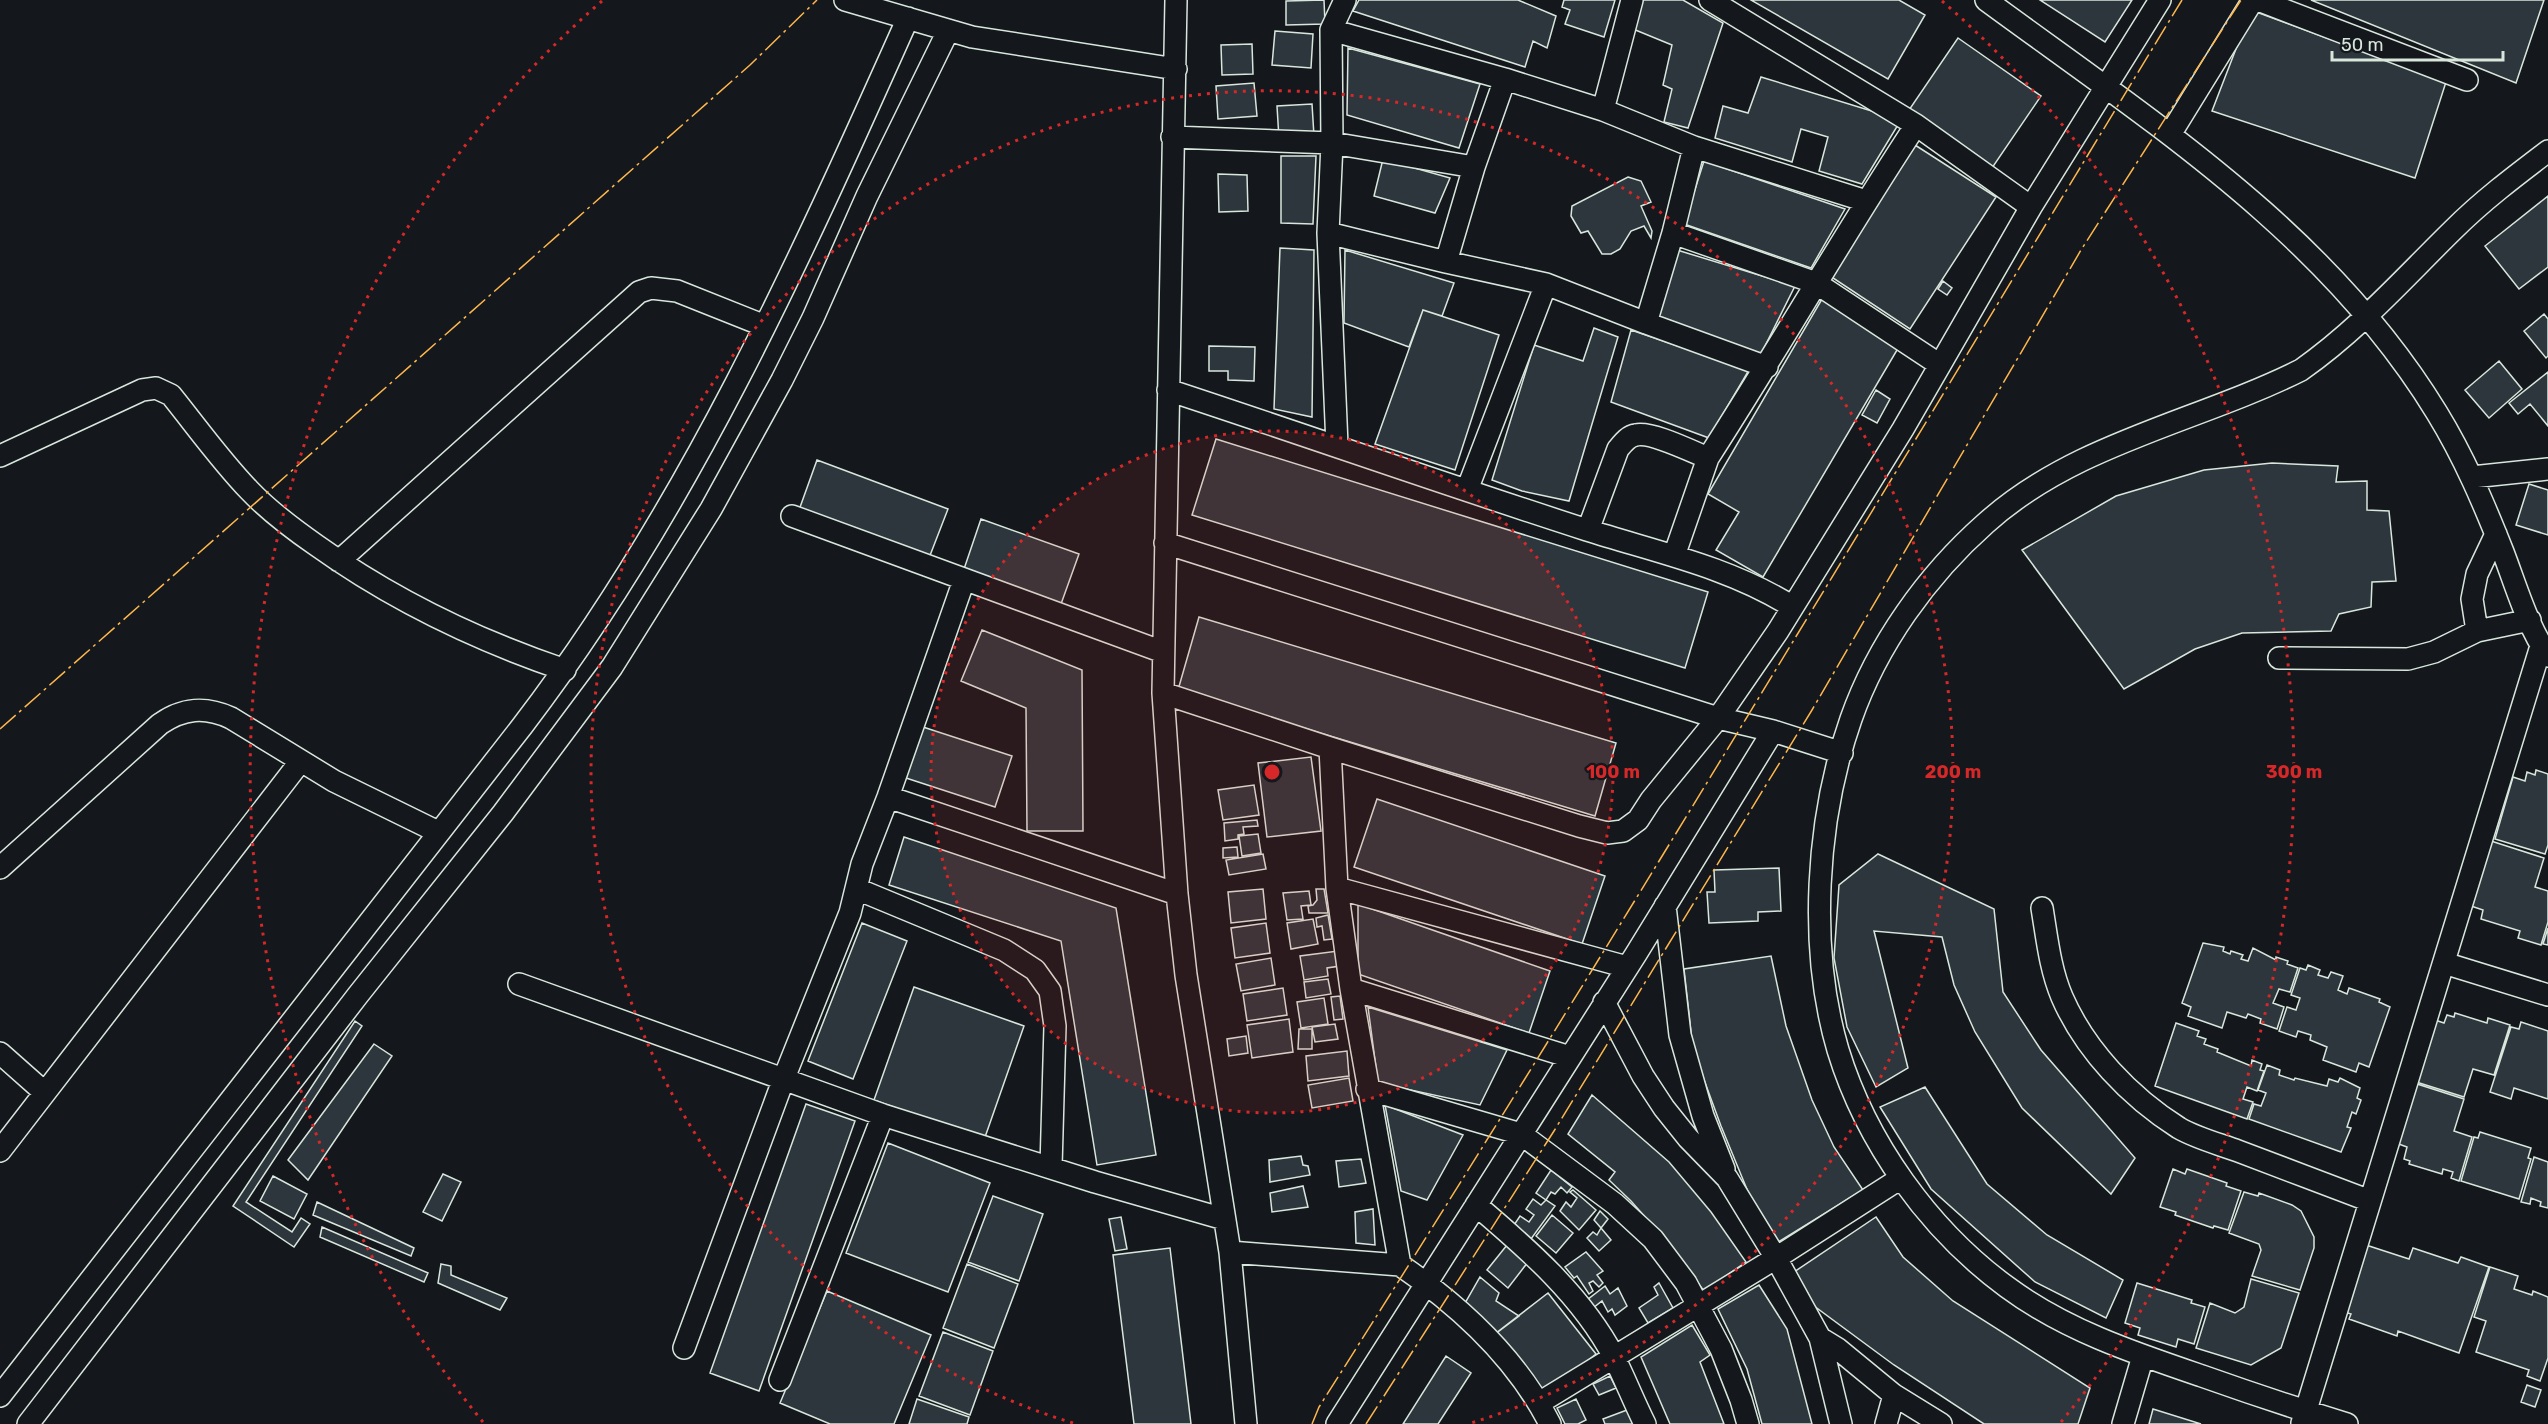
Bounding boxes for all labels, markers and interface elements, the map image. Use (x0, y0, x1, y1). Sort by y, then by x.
scale bar (2332, 24, 2503, 62)
text: 50 m (2341, 34, 2384, 56)
text: 100 m (1586, 761, 1640, 783)
text: 200 m (1925, 761, 1981, 783)
text: 300 m (2266, 761, 2322, 783)
centre of rings (1262, 762, 1282, 782)

